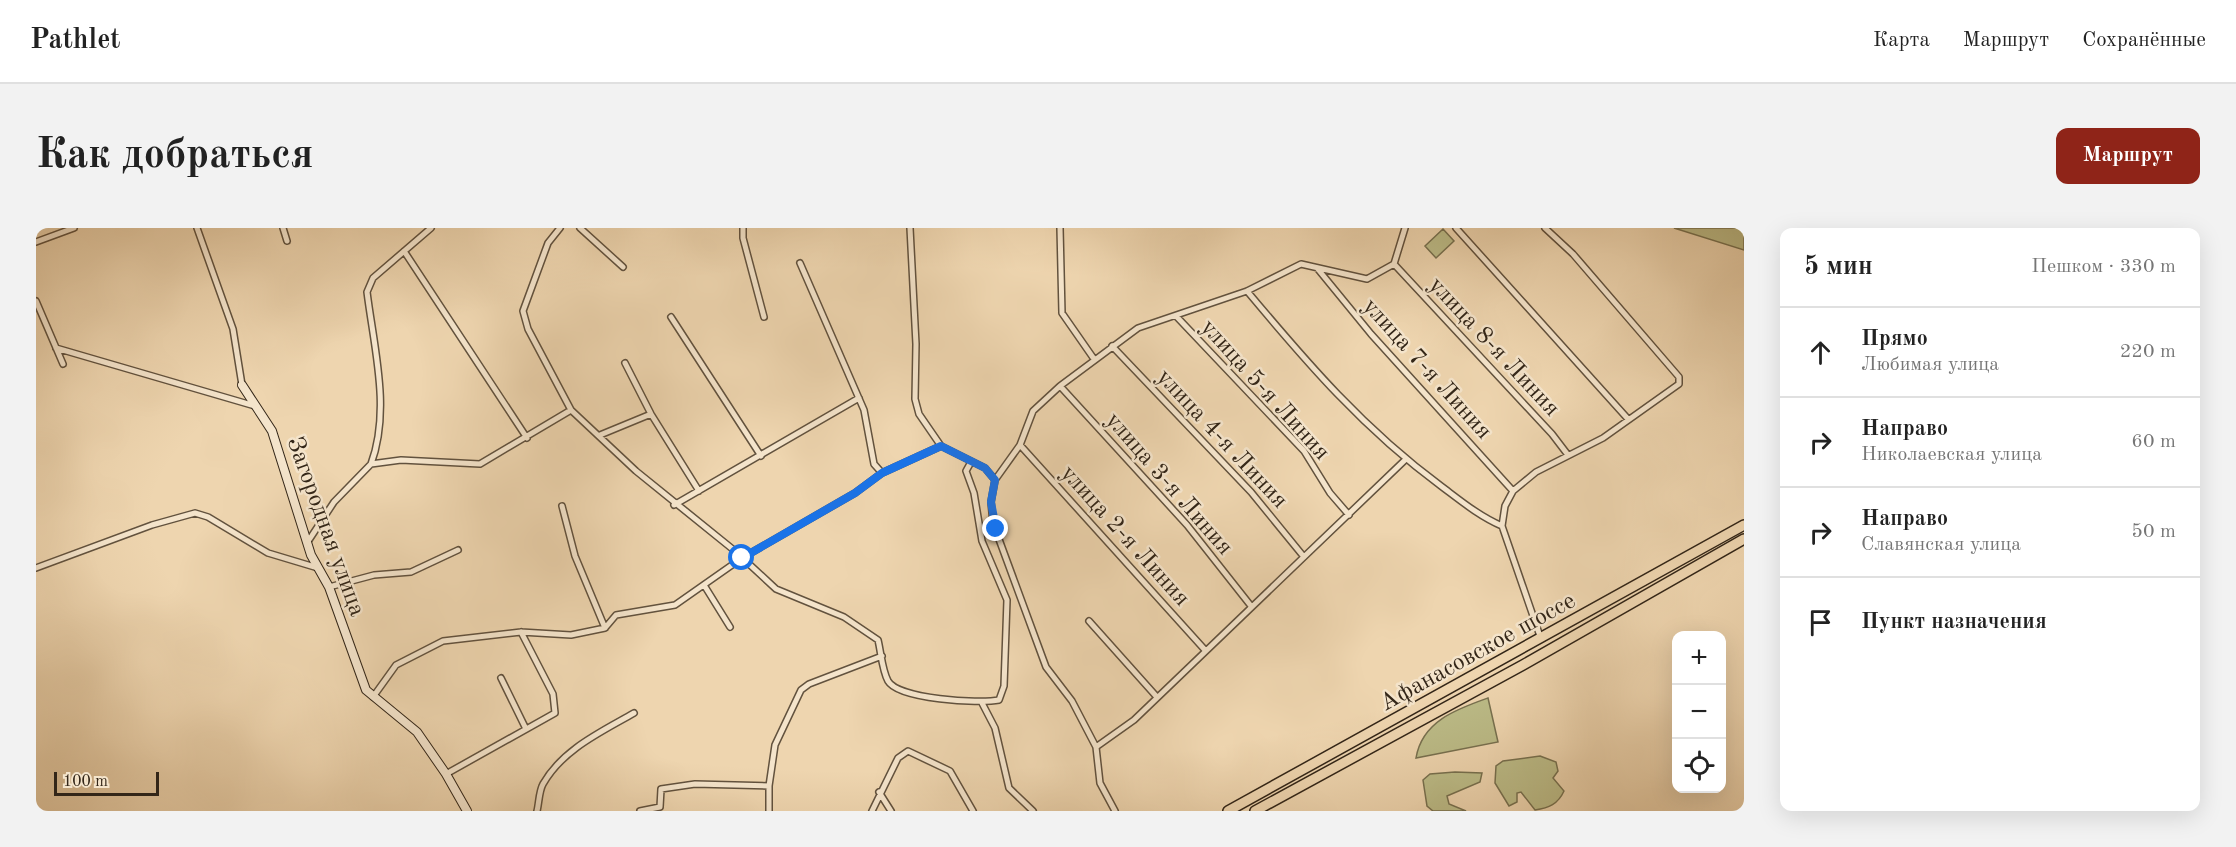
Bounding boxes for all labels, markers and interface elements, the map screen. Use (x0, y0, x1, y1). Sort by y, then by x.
text: Pathlet (30, 27, 121, 55)
text: Карта (1873, 30, 1930, 51)
text: Маршрут (1963, 30, 2049, 51)
text: Сохранённые (2082, 30, 2206, 51)
button: Маршрут (2056, 128, 2200, 184)
text: Как добраться (36, 135, 313, 177)
text: 5 мин (1804, 254, 1873, 280)
text: Пешком · 330 m (2031, 257, 2176, 277)
street label: улица 8-я Линия (1423, 273, 1564, 421)
street label: улица 7-я Линия (1357, 294, 1496, 444)
street label: улица 5-я Линия (1195, 315, 1334, 465)
text: Прямо (1861, 328, 1928, 350)
icon: ahead (1804, 336, 1837, 369)
text: 220 m (2120, 342, 2176, 362)
text: Любимая улица (1861, 355, 1999, 375)
street label: улица 4-я Линия (1151, 365, 1292, 513)
street label: улица 3-я Линия (1100, 408, 1237, 560)
text: Направо (1861, 418, 1948, 440)
icon: right (1804, 426, 1837, 459)
text: 60 m (2131, 432, 2176, 452)
street label: Загородная улица (282, 434, 369, 620)
text: Николаевская улица (1861, 445, 2042, 465)
street label: улица 2-я Линия (1055, 461, 1194, 611)
text: Направо (1861, 508, 1948, 530)
route end (982, 515, 1008, 541)
icon: right (1804, 516, 1837, 549)
text: 50 m (2131, 522, 2176, 542)
text: Славянская улица (1861, 535, 2021, 555)
route start (728, 544, 754, 570)
street label: Афанасовское шоссе (1376, 589, 1580, 716)
icon: arrive (1804, 606, 1837, 639)
text: Пункт назначения (1861, 611, 2047, 633)
map controls (1672, 631, 1726, 793)
button: + (1672, 631, 1726, 685)
button: − (1672, 685, 1726, 739)
button: locate (1672, 739, 1726, 793)
scale bar (54, 769, 159, 796)
text: 100 m (63, 774, 108, 790)

